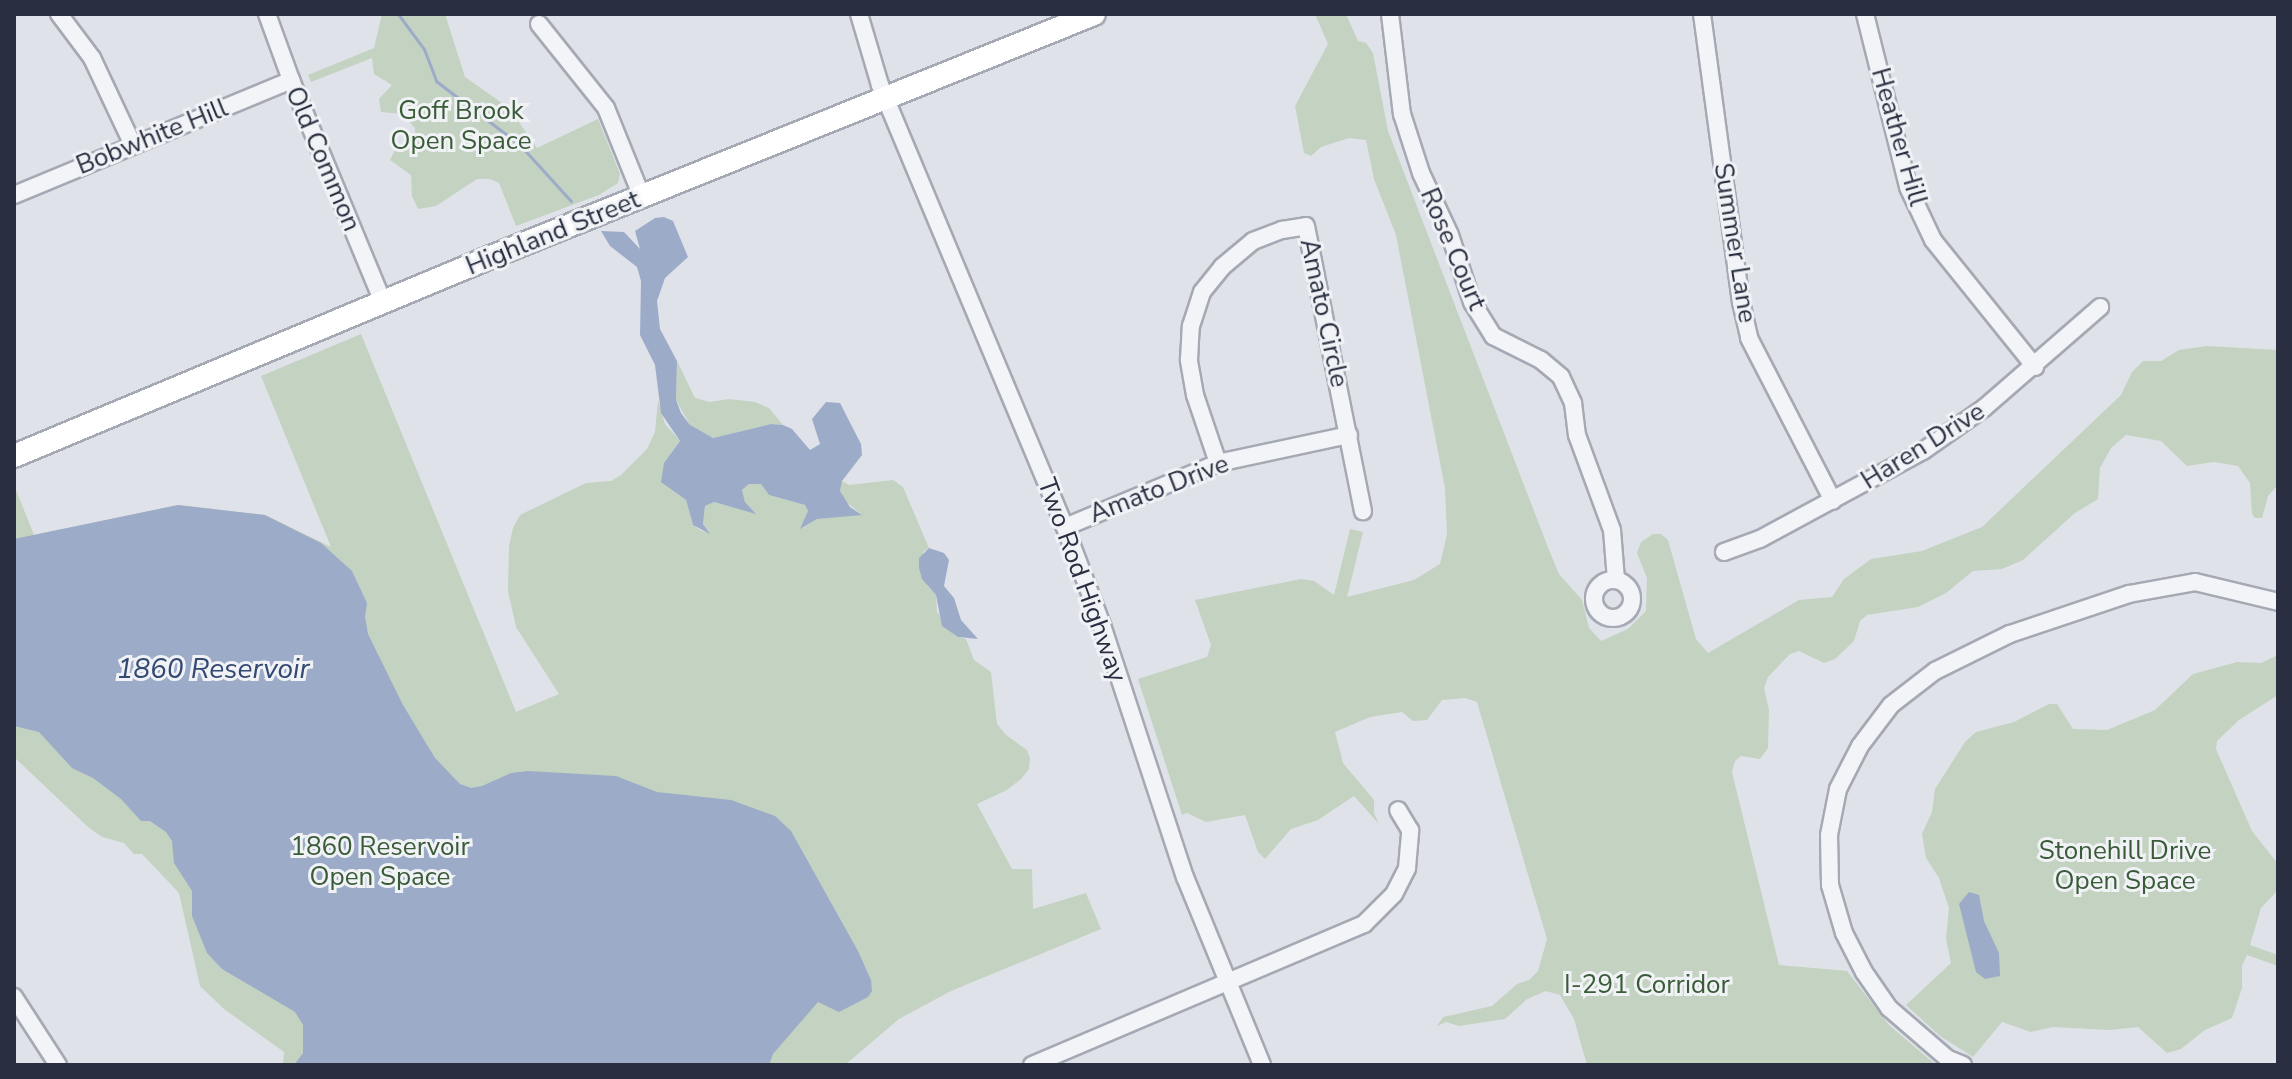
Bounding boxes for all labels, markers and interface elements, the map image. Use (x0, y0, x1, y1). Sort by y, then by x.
street label: Heather Hill (1864, 64, 1934, 210)
street label: Old Common (279, 82, 367, 236)
street label: Bobwhite Hill (72, 93, 232, 181)
park label: Goff Brook Open Space (391, 95, 531, 156)
street label: Summer Lane (1707, 161, 1763, 325)
street label: Rose Court (1413, 183, 1493, 315)
street label: Highland Street (461, 184, 645, 282)
street label: Amato Circle (1293, 236, 1355, 390)
street label: Haren Drive (1856, 396, 1990, 496)
street label: Amato Drive (1085, 448, 1233, 530)
street label: Two Rod Highway (1031, 474, 1133, 686)
water label: 1860 Reservoir (116, 652, 310, 686)
park label: 1860 Reservoir Open Space (290, 831, 470, 892)
park label: Stonehill Drive Open Space (2039, 835, 2211, 896)
park label: I-291 Corridor (1564, 969, 1730, 1001)

